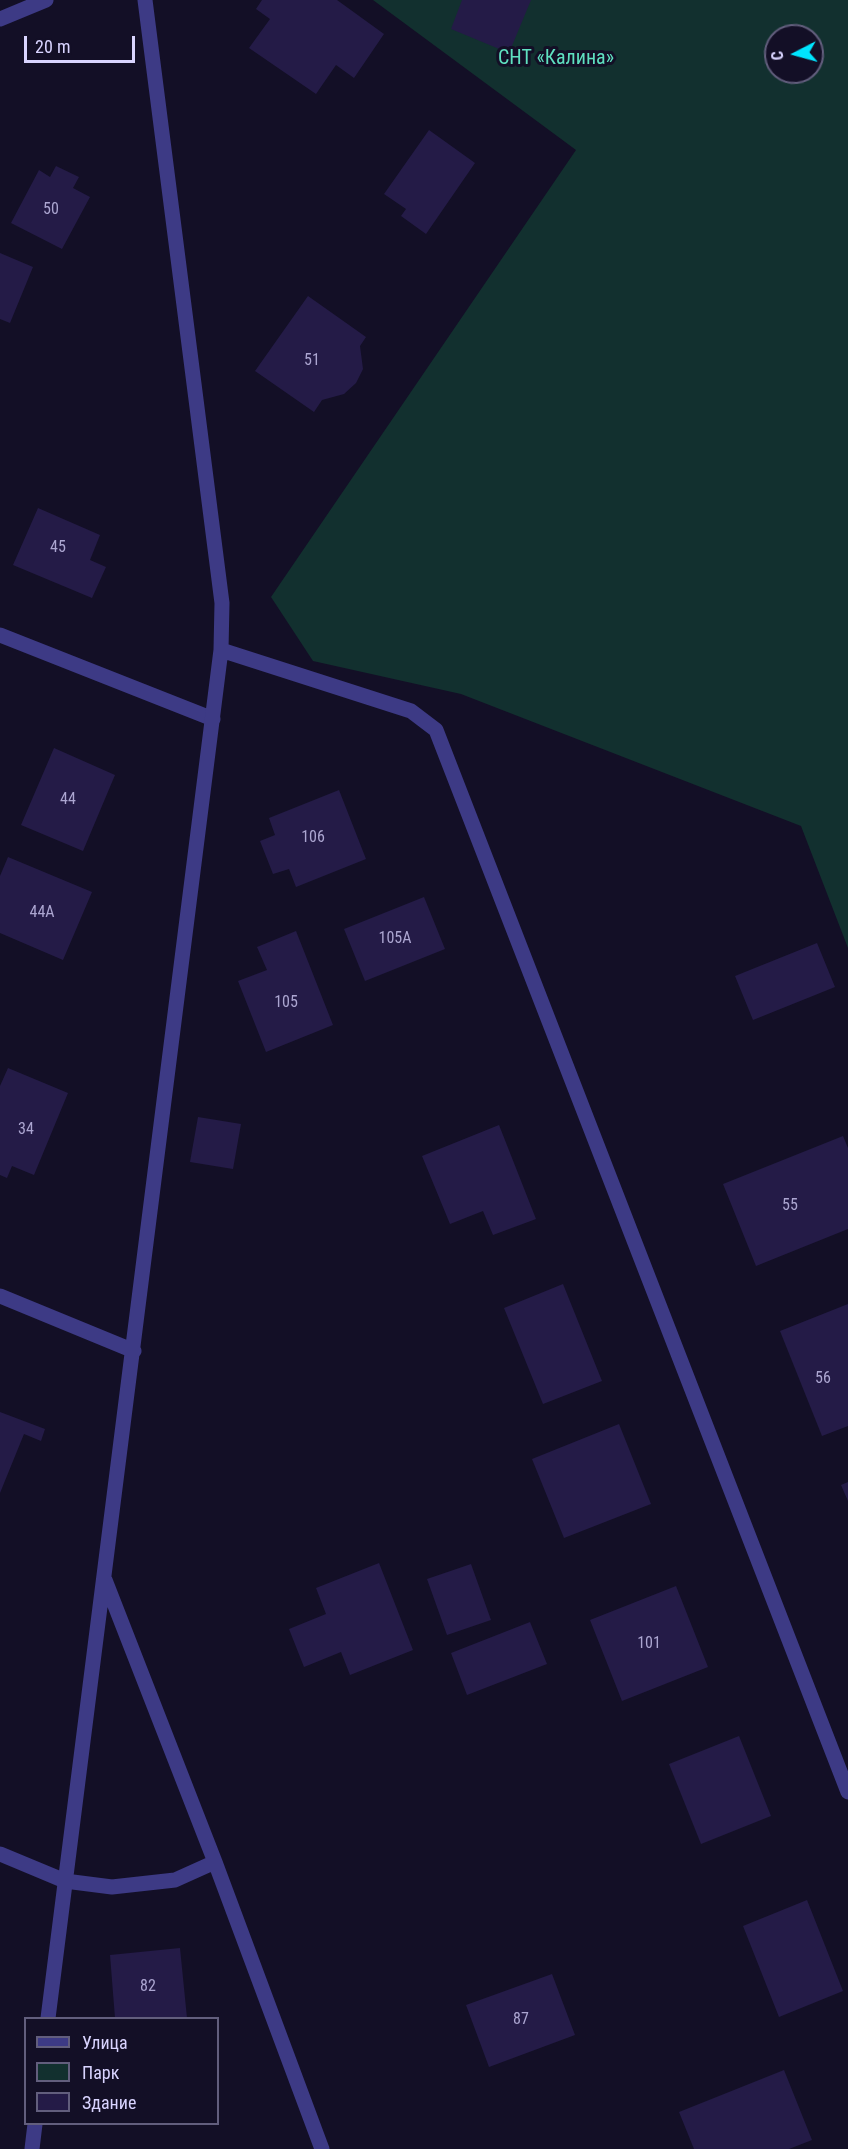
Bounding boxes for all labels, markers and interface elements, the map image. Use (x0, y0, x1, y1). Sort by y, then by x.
scale bar (27, 24, 138, 62)
north arrow (764, 24, 824, 84)
text: 20 m (35, 36, 70, 57)
park label: СНТ «Калина» (498, 47, 614, 71)
text: С (768, 50, 788, 61)
house number: 50 (43, 200, 59, 220)
house number: 51 (304, 351, 320, 371)
house number: 45 (50, 538, 66, 558)
house number: 44 (60, 790, 76, 810)
house number: 106 (301, 828, 325, 848)
house number: 44А (29, 903, 55, 923)
house number: 105А (379, 929, 411, 949)
house number: 105 (274, 993, 298, 1013)
house number: 34 (18, 1120, 34, 1140)
house number: 55 (782, 1196, 798, 1216)
house number: 56 (815, 1369, 831, 1389)
house number: 101 (637, 1634, 661, 1654)
house number: 82 (140, 1977, 156, 1997)
house number: 87 (513, 2010, 529, 2030)
legend (24, 2017, 219, 2125)
text: Улица (82, 2032, 128, 2053)
text: Парк (82, 2062, 119, 2083)
text: Здание (82, 2092, 136, 2113)

